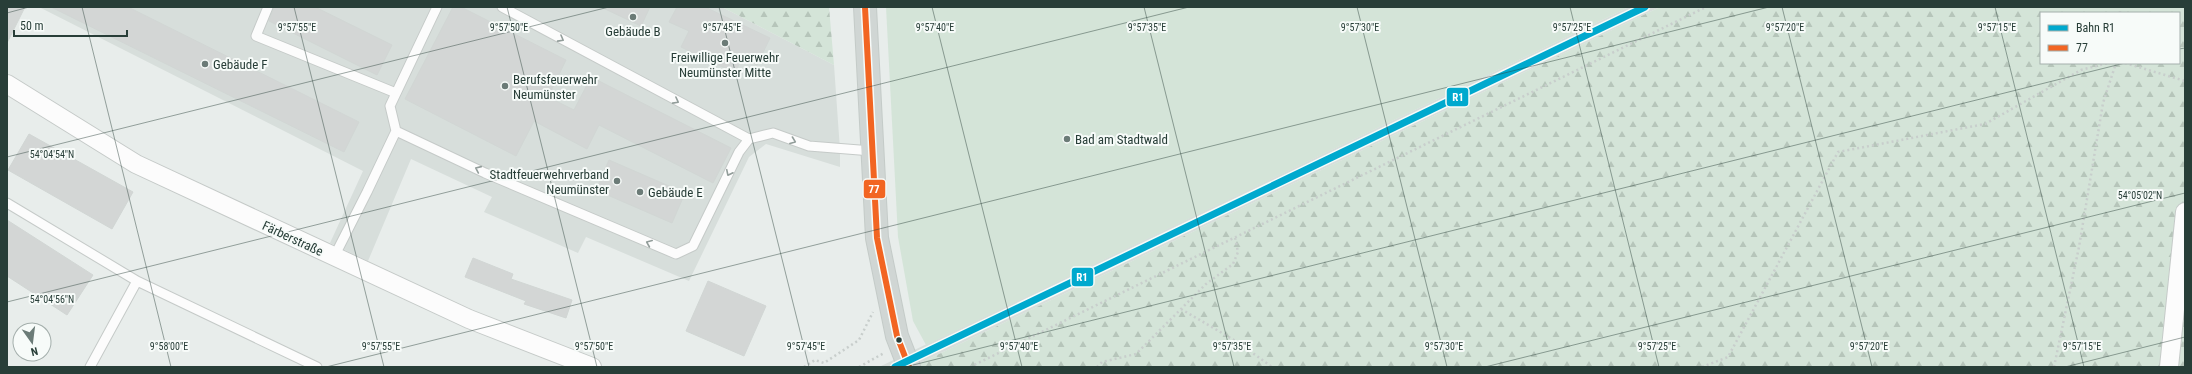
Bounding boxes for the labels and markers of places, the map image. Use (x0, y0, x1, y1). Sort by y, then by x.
marker: Gebäude B (628, 12, 638, 22)
place label: Gebäude B (605, 24, 661, 39)
marker: Freiwillige Feuerwehr Neumünster Mitte (720, 38, 730, 48)
place label: Freiwillige Feuerwehr Neumünster Mitte (671, 50, 779, 80)
place label: Gebäude F (213, 57, 267, 72)
marker: Gebäude F (200, 59, 210, 69)
place label: Berufsfeuerwehr Neumünster (513, 72, 598, 102)
marker: Berufsfeuerwehr Neumünster (500, 81, 510, 91)
place label: Bad am Stadtwald (1075, 132, 1168, 147)
marker: Bad am Stadtwald (1062, 134, 1072, 144)
place label: Stadtfeuerwehrverband Neumünster (490, 167, 609, 197)
marker: Stadtfeuerwehrverband Neumünster (612, 176, 622, 186)
place label: Gebäude E (648, 185, 703, 200)
marker: Gebäude E (635, 187, 645, 197)
unlabelled marker (894, 335, 904, 345)

